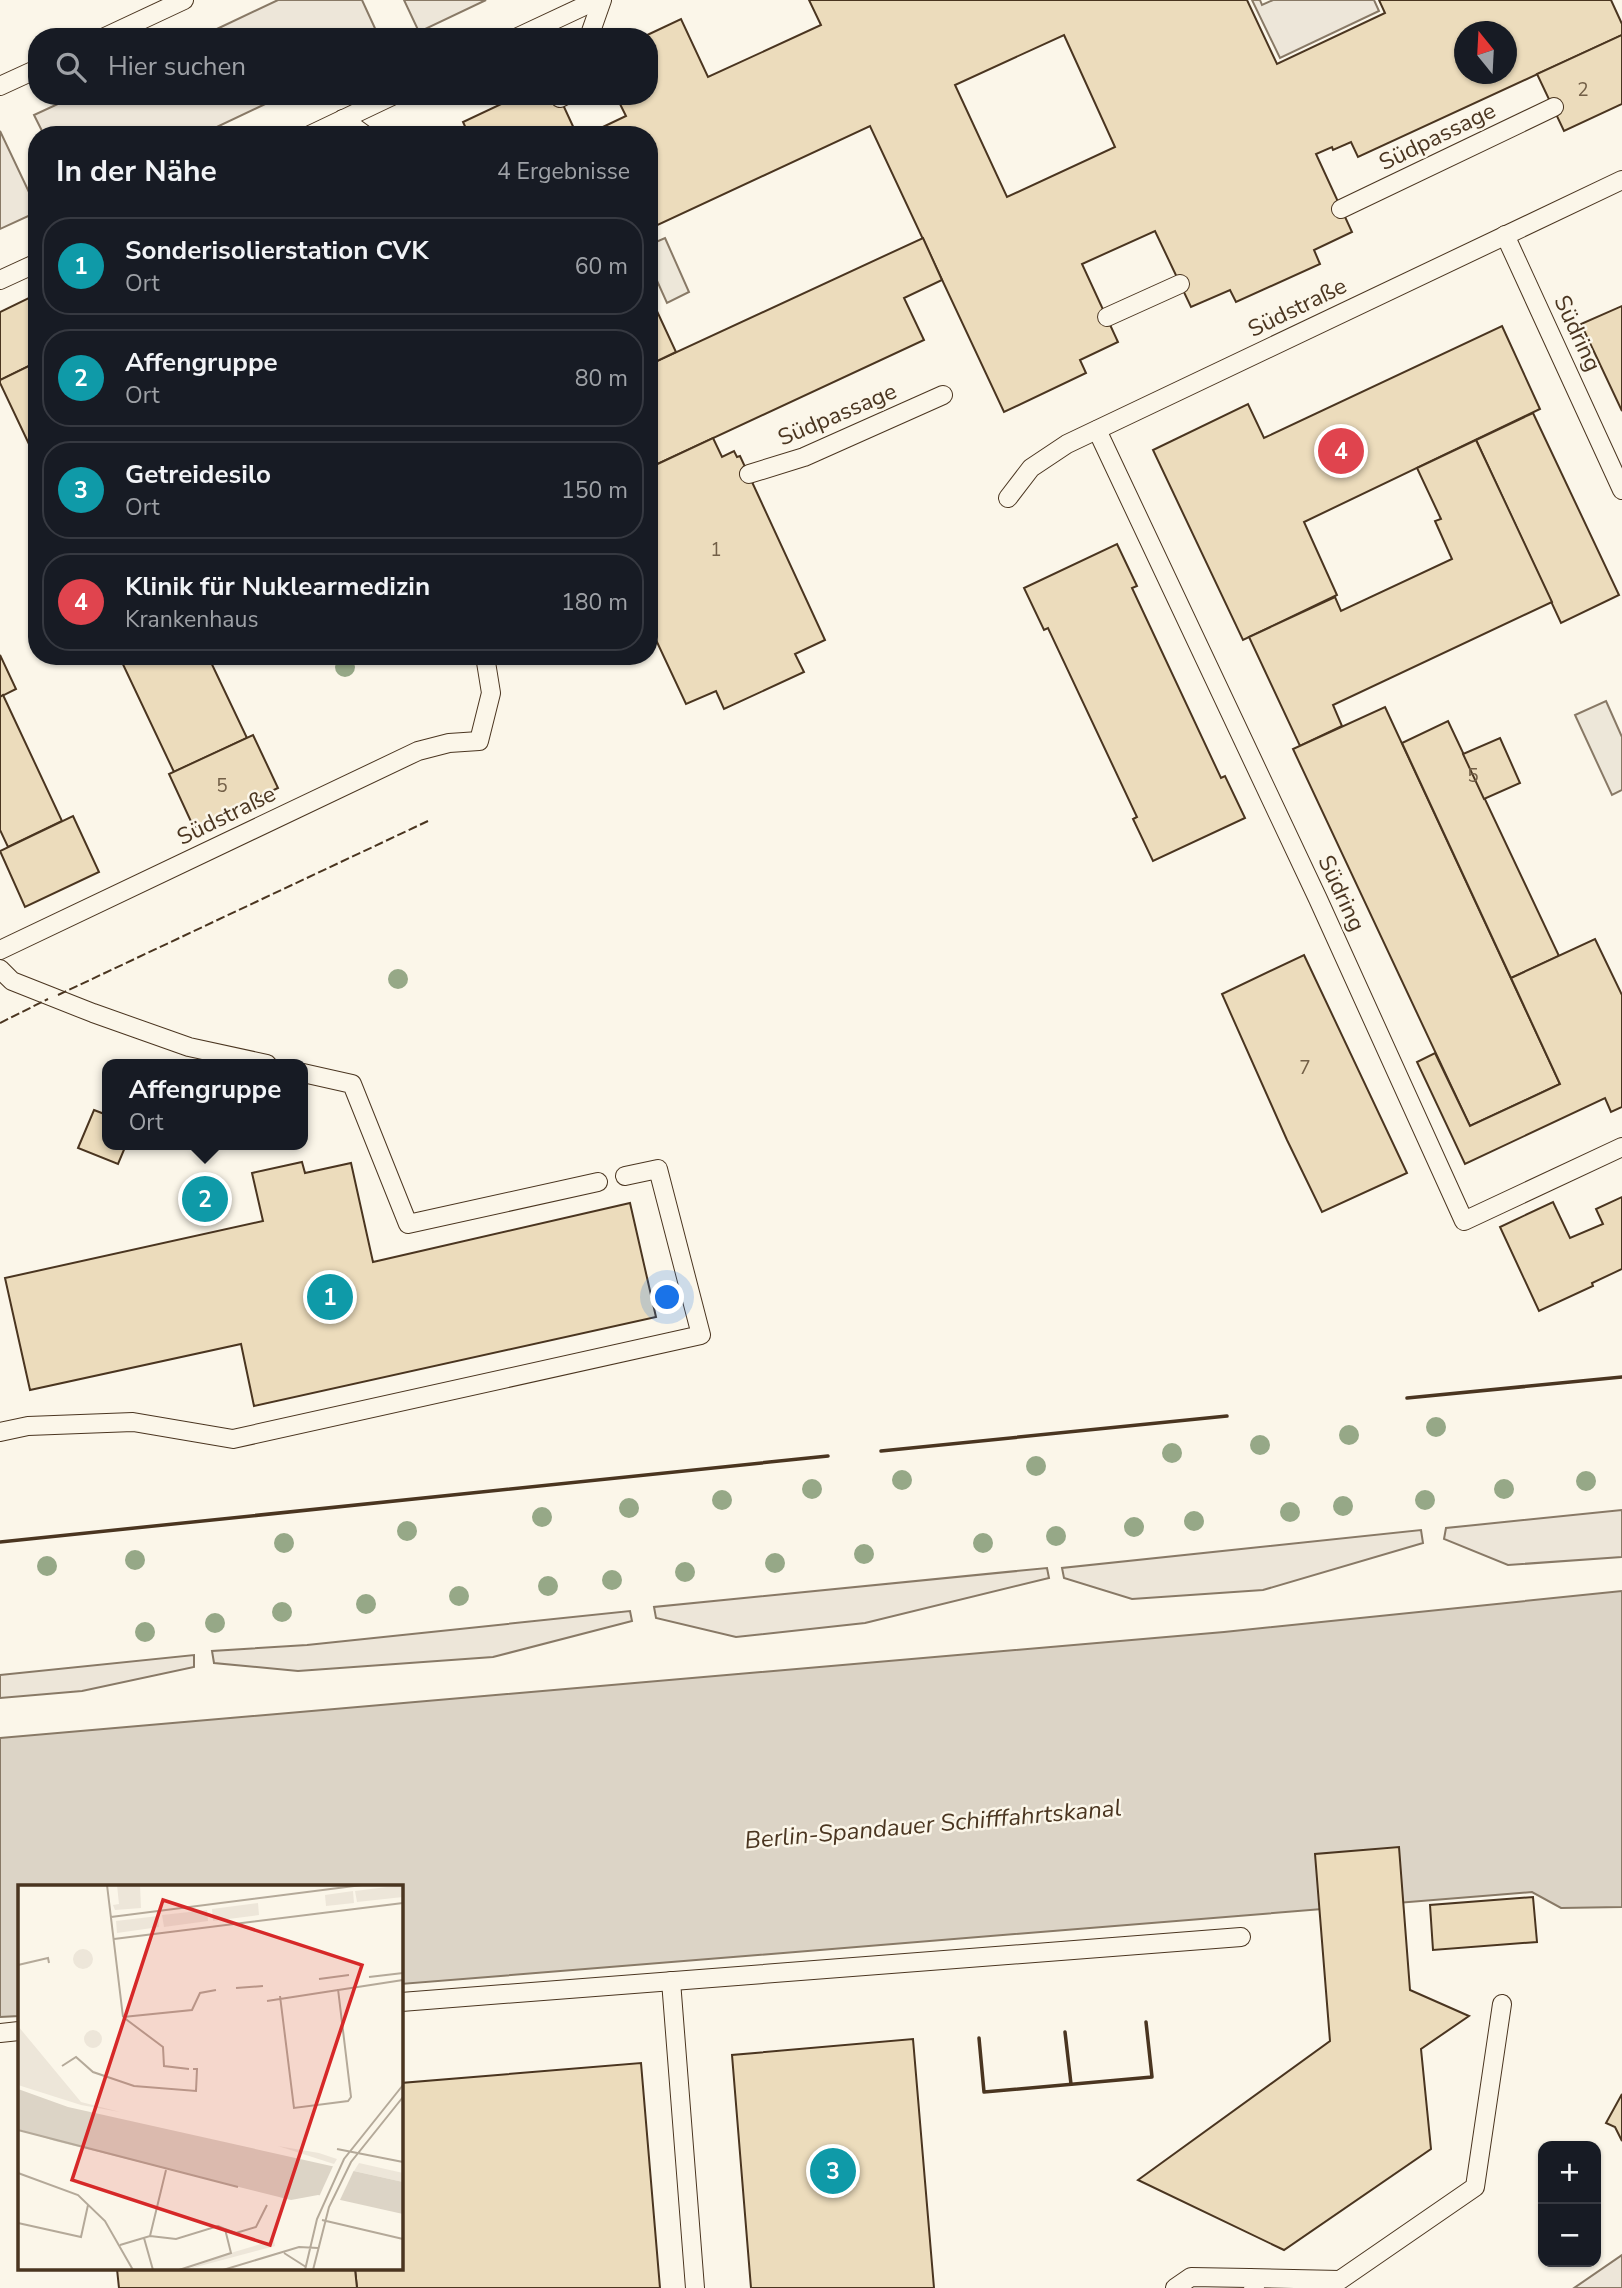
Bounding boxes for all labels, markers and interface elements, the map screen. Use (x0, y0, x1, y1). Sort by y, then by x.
north arrow (1454, 21, 1517, 84)
search box (28, 28, 658, 105)
icon: search (52, 48, 90, 86)
text: Hier suchen (108, 49, 246, 84)
house number: 2 (1577, 77, 1589, 103)
street label: Südpassage (1374, 95, 1501, 178)
text: In der Nähe (56, 151, 217, 192)
text: 4 Ergebnisse (497, 156, 630, 187)
text: Sonderisolierstation CVK (125, 233, 428, 268)
text: 1 (74, 251, 88, 282)
text: 60 m (575, 251, 628, 282)
text: Ort (125, 268, 160, 299)
street label: Südstraße (1243, 270, 1352, 345)
street label: Südring (1546, 290, 1609, 376)
text: Affengruppe (125, 345, 278, 380)
text: 2 (74, 363, 88, 394)
text: 80 m (575, 363, 628, 394)
street label: Südpassage (773, 376, 901, 453)
text: Ort (125, 380, 160, 411)
pin: 4 (1318, 425, 1364, 477)
text: Getreidesilo (125, 457, 271, 492)
text: 3 (74, 475, 88, 506)
text: 150 m (561, 475, 628, 506)
text: Ort (125, 492, 160, 523)
house number: 1 (710, 537, 722, 563)
text: Klinik für Nuklearmedizin (125, 569, 430, 604)
text: 4 (74, 587, 88, 618)
text: 180 m (561, 587, 628, 618)
text: Krankenhaus (125, 604, 258, 635)
house number: 5 (1467, 763, 1479, 789)
house number: 5 (216, 773, 228, 799)
street label: Südstraße (172, 778, 281, 853)
street label: Südring (1310, 850, 1373, 936)
house number: 7 (1299, 1055, 1311, 1081)
popup (102, 1059, 308, 1150)
text: Affengruppe (129, 1072, 281, 1107)
text: Ort (129, 1107, 163, 1138)
pin: 2 (182, 1173, 228, 1225)
pin: 1 (307, 1271, 353, 1323)
your location (650, 1280, 684, 1314)
water label: Berlin-Spandauer Schifffahrtskanal (743, 1792, 1123, 1856)
inset map (18, 1885, 402, 2270)
map controls (1538, 2141, 1601, 2267)
button: + (1538, 2141, 1601, 2204)
pin: 3 (810, 2145, 856, 2197)
button: − (1538, 2204, 1601, 2267)

